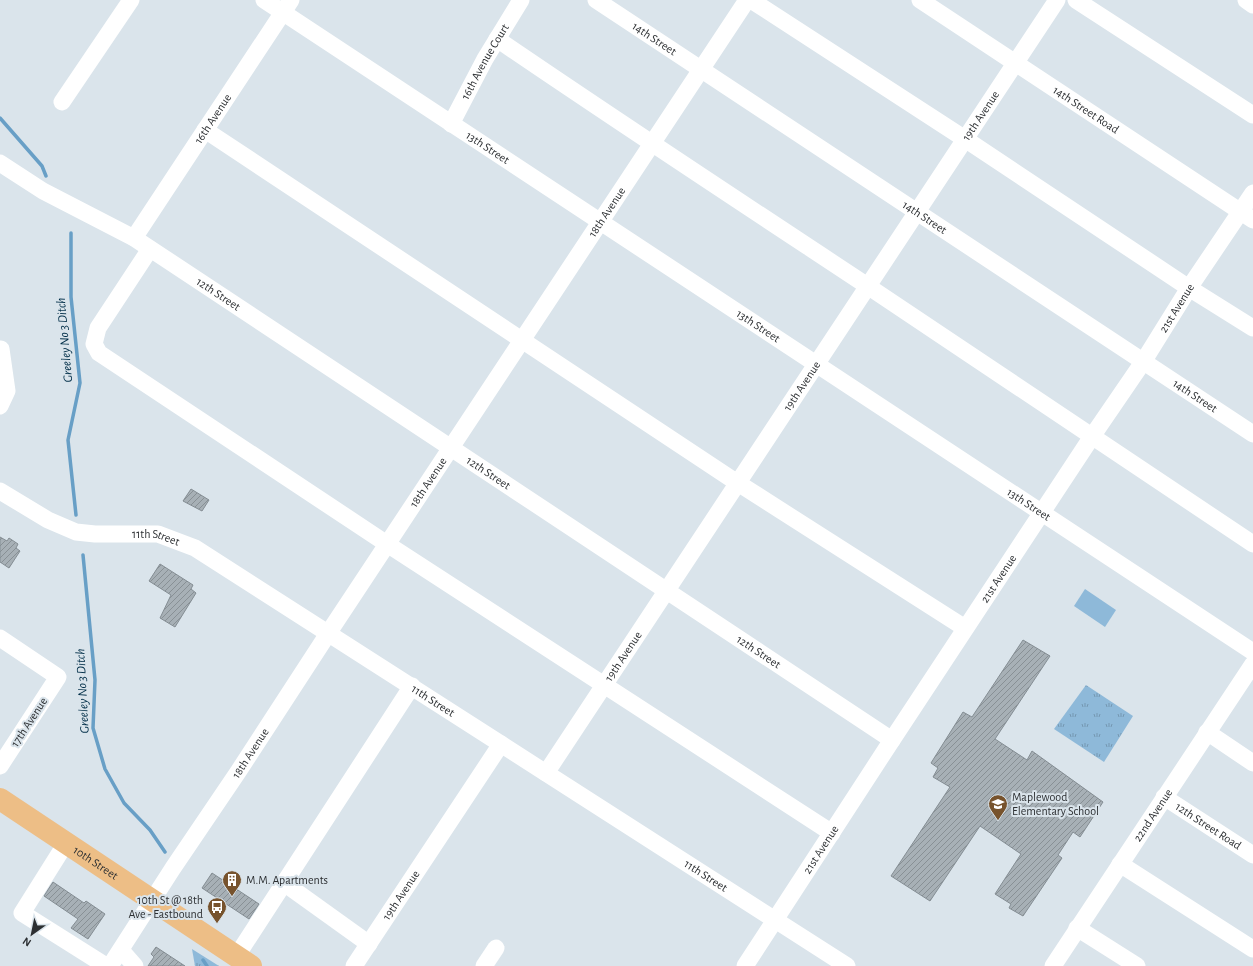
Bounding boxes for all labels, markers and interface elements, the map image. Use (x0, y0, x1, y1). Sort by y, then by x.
street label: 14th Street (630, 20, 679, 58)
street label: 16th Avenue Court (459, 22, 511, 101)
street label: 14th Street Road (1051, 84, 1121, 136)
street label: 19th Avenue (960, 89, 1001, 143)
street label: 16th Avenue (192, 92, 233, 146)
street label: 13th Street (464, 129, 512, 166)
street label: 18th Avenue (586, 185, 628, 239)
street label: 14th Street (900, 198, 949, 236)
street label: 12th Street (194, 275, 243, 313)
street label: 21st Avenue (1157, 281, 1196, 334)
water label: Greeley No 3 Ditch (55, 297, 75, 383)
street label: 13th Street (734, 307, 782, 345)
street label: 19th Avenue (781, 359, 823, 413)
street label: 14th Street (1171, 377, 1220, 415)
street label: 12th Street (464, 454, 513, 492)
street label: 18th Avenue (407, 455, 449, 509)
street label: 13th Street (1005, 486, 1053, 523)
street label: 11th Street (132, 528, 181, 548)
street label: 21st Avenue (978, 552, 1019, 605)
street label: 19th Avenue (603, 629, 644, 683)
street label: 12th Street (735, 633, 783, 671)
water label: Greeley No 3 Ditch (74, 648, 92, 734)
street label: 11th Street (409, 682, 457, 719)
street label: 17th Avenue (9, 695, 49, 749)
street label: 18th Avenue (230, 726, 271, 780)
street label: 22nd Avenue (1131, 787, 1175, 844)
place label: Maplewood Elementary School (1012, 791, 1099, 818)
school or university icon: Maplewood Elementary School (987, 793, 1009, 821)
street label: 12th Street Road (1173, 800, 1243, 852)
street label: 21st Avenue (801, 823, 841, 876)
street label: 10th Street (71, 844, 120, 882)
street label: 11th Street (682, 857, 730, 894)
street label: 19th Avenue (380, 868, 422, 922)
building icon: M.M. Apartments (221, 869, 243, 897)
place label: M.M. Apartments (246, 874, 328, 886)
place label: 10th St @ 18th Ave - Eastbound (128, 894, 203, 920)
bus stop icon: 10th St @ 18th Ave - Eastbound (206, 896, 228, 924)
north arrow (12, 914, 52, 954)
text: N (21, 935, 33, 949)

